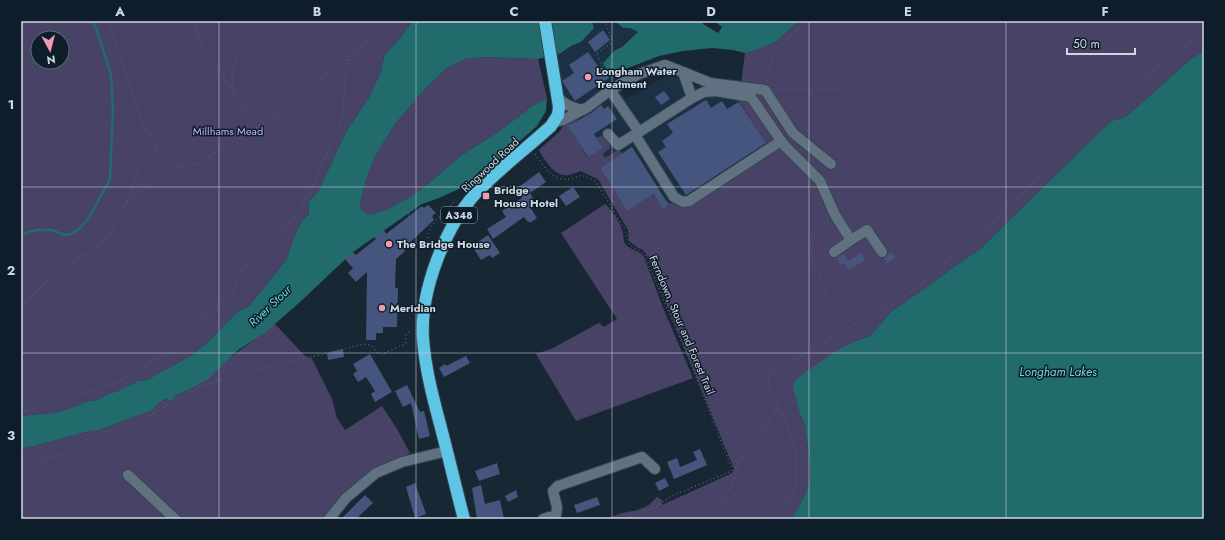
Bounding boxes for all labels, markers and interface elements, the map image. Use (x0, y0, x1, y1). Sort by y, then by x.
text: A (114, 2, 125, 21)
text: B (313, 2, 322, 21)
text: C (509, 2, 519, 21)
text: D (706, 2, 716, 21)
text: E (904, 2, 912, 21)
text: F (1101, 2, 1109, 21)
north arrow (30, 30, 70, 70)
scale bar (1067, 30, 1135, 56)
text: 50 m (1073, 35, 1100, 53)
text: N (46, 51, 57, 68)
place label: Longham Water Treatment (596, 63, 677, 92)
marker: Longham Water Treatment (583, 72, 593, 82)
text: 1 (8, 95, 14, 114)
park label: Millhams Mead (193, 123, 263, 139)
street label: Ringwood Road (458, 134, 522, 196)
place label: Bridge House Hotel (494, 182, 558, 211)
marker: Bridge House Hotel (481, 191, 491, 201)
road number: A348 (441, 207, 477, 223)
place label: The Bridge House (397, 236, 490, 252)
marker: The Bridge House (384, 239, 394, 249)
street label: Ferndown, Stour and Forest Trail (645, 253, 719, 397)
text: 2 (7, 261, 15, 280)
water label: River Stour (244, 280, 296, 331)
place label: Meridian (390, 300, 436, 316)
marker: Meridian (377, 303, 387, 313)
water label: Longham Lakes (1019, 363, 1097, 381)
text: 3 (7, 426, 15, 445)

